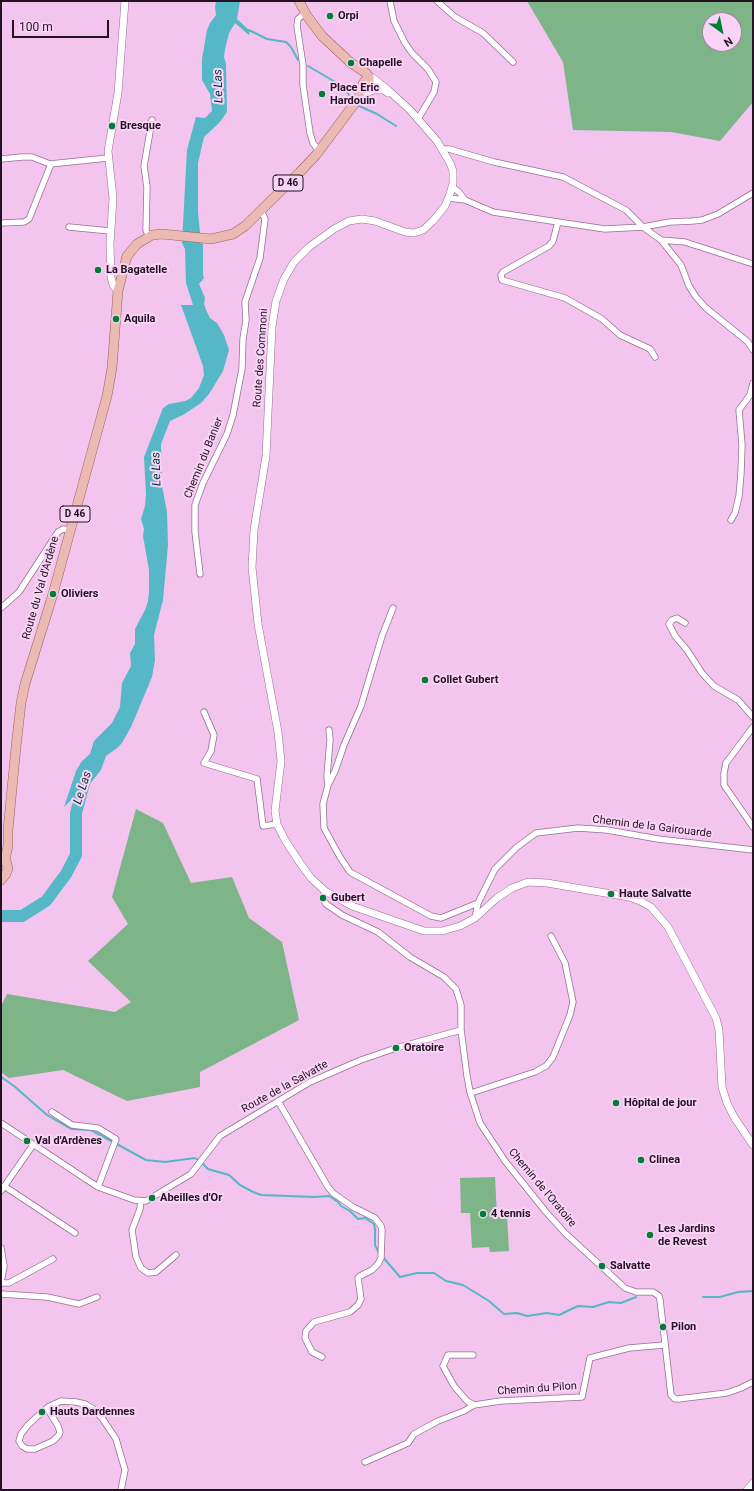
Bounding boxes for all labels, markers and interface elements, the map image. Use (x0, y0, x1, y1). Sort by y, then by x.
place label: Orpi (338, 9, 359, 23)
marker: Orpi (325, 11, 335, 21)
scale bar (14, 12, 111, 38)
north arrow (702, 12, 742, 52)
text: 100 m (19, 20, 53, 34)
text: N (721, 34, 735, 49)
place label: Chapelle (359, 56, 402, 70)
marker: Chapelle (346, 58, 356, 68)
water label: Le Las (211, 69, 227, 103)
place label: Place Eric Hardouin (330, 81, 379, 107)
marker: Place Eric Hardouin (317, 89, 327, 99)
place label: Bresque (120, 119, 161, 133)
marker: Bresque (107, 121, 117, 131)
road number: D 46 (273, 175, 303, 191)
place label: La Bagatelle (106, 263, 167, 277)
marker: La Bagatelle (93, 265, 103, 275)
street label: Route des Commoni (251, 308, 271, 408)
place label: Aquila (124, 312, 155, 326)
marker: Aquila (111, 314, 121, 324)
street label: Chemin du Banier (182, 416, 226, 500)
water label: Le Las (149, 452, 165, 486)
road number: D 46 (60, 506, 90, 522)
street label: Route du Val d'Ardène (20, 535, 62, 641)
place label: Oliviers (61, 587, 99, 601)
marker: Oliviers (48, 589, 58, 599)
place label: Collet Gubert (433, 673, 498, 687)
marker: Collet Gubert (420, 675, 430, 685)
water label: Le Las (71, 770, 95, 806)
street label: Chemin de la Gairouarde (592, 813, 712, 841)
place label: Haute Salvatte (619, 887, 692, 901)
marker: Haute Salvatte (606, 889, 616, 899)
place label: Gubert (331, 891, 365, 905)
marker: Gubert (318, 893, 328, 903)
place label: Oratoire (404, 1041, 444, 1055)
marker: Oratoire (391, 1043, 401, 1053)
street label: Route de la Salvatte (239, 1058, 331, 1116)
place label: Hôpital de jour (624, 1096, 696, 1110)
marker: Hôpital de jour (611, 1098, 621, 1108)
place label: Val d'Ardènes (35, 1134, 102, 1148)
marker: Val d'Ardènes (22, 1136, 32, 1146)
street label: Chemin de l'Oratoire (505, 1146, 579, 1230)
place label: Clinea (649, 1153, 680, 1167)
marker: Clinea (636, 1155, 646, 1165)
place label: Abeilles d'Or (160, 1191, 222, 1205)
marker: Abeilles d'Or (147, 1193, 157, 1203)
place label: 4 tennis (491, 1207, 531, 1221)
marker: 4 tennis (478, 1209, 488, 1219)
place label: Les Jardins de Revest (658, 1222, 715, 1248)
marker: Les Jardins de Revest (645, 1230, 655, 1240)
place label: Salvatte (610, 1259, 650, 1273)
marker: Salvatte (597, 1261, 607, 1271)
place label: Pilon (671, 1320, 696, 1334)
marker: Pilon (658, 1322, 668, 1332)
street label: Chemin du Pilon (497, 1380, 577, 1398)
place label: Hauts Dardennes (50, 1405, 135, 1419)
marker: Hauts Dardennes (37, 1407, 47, 1417)

